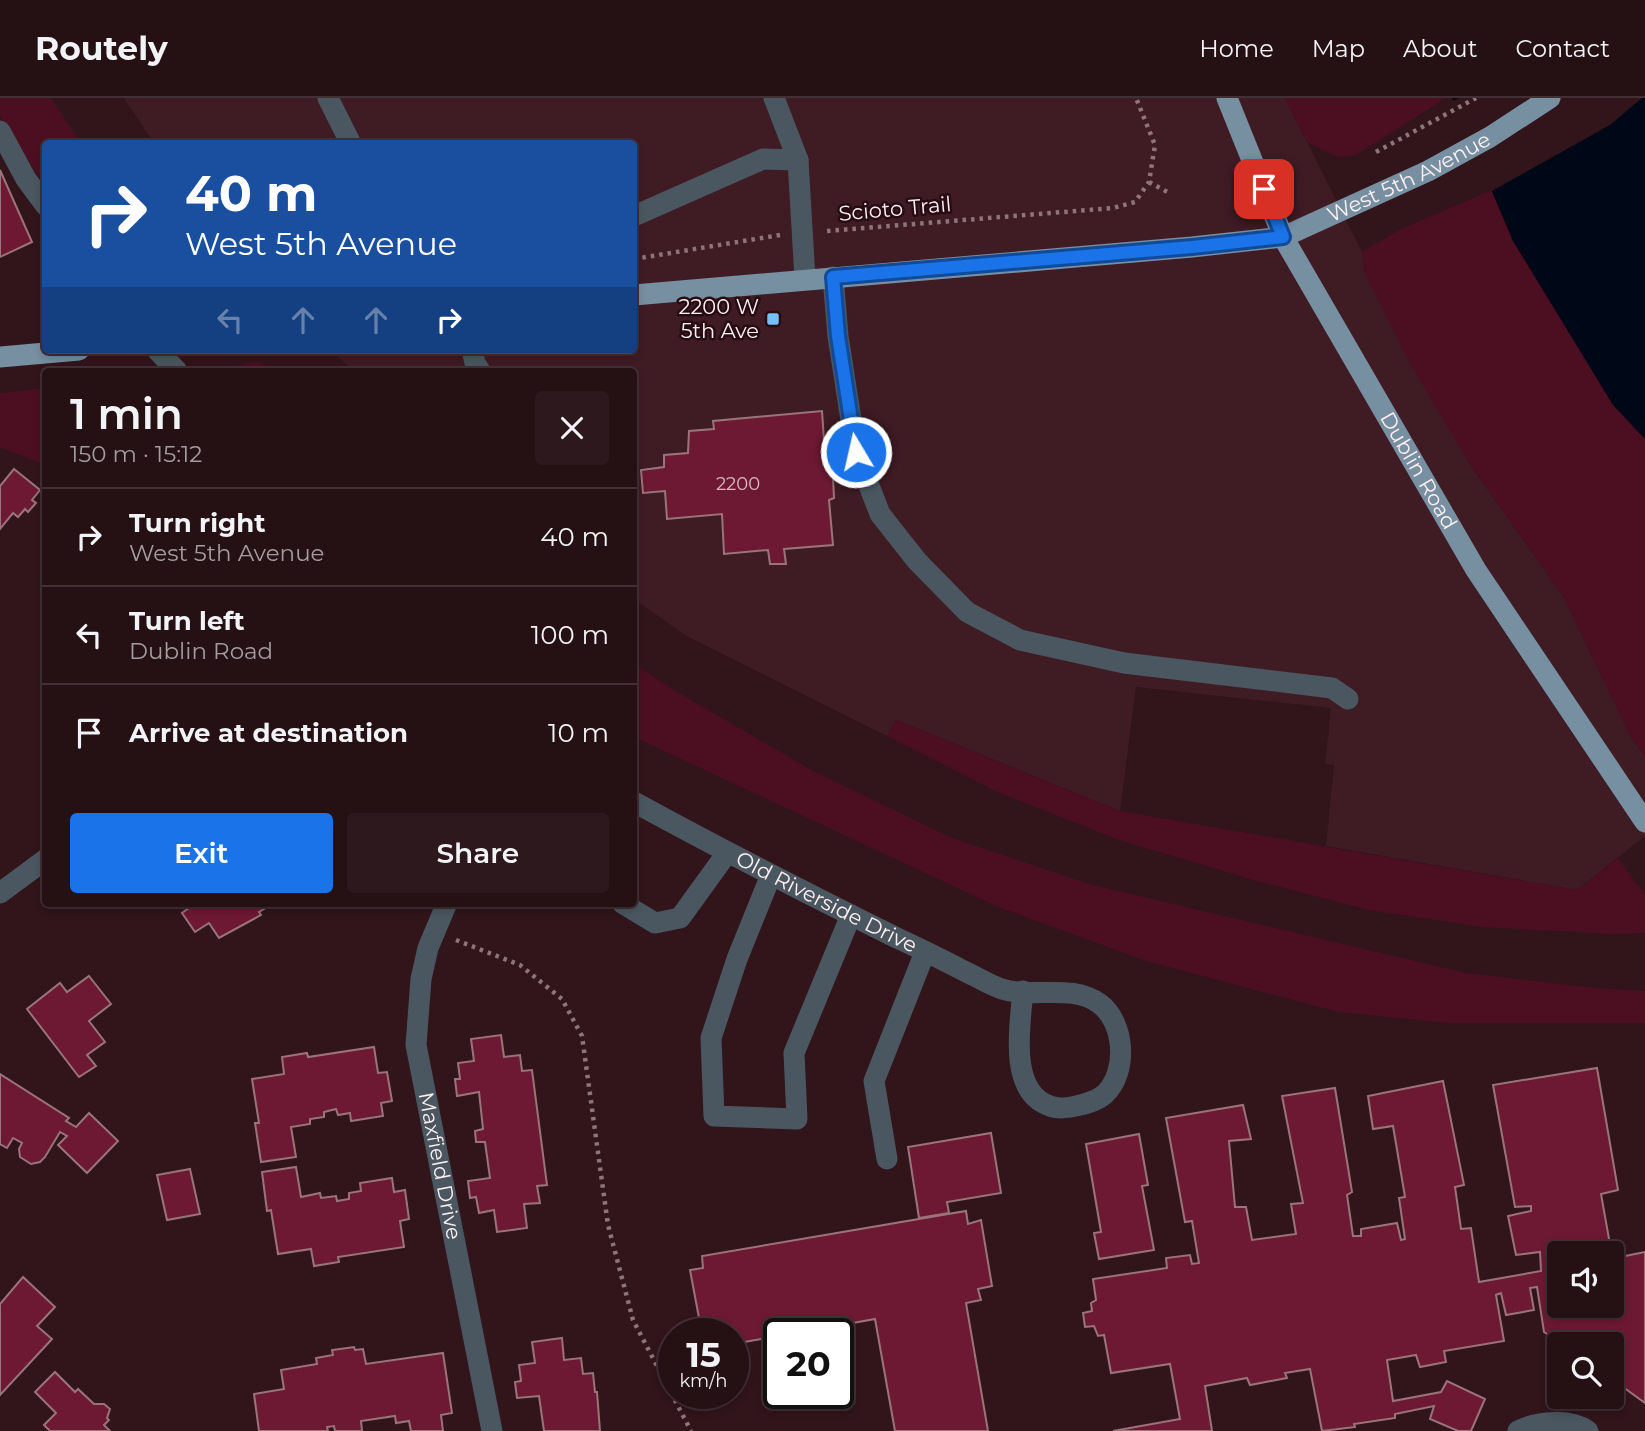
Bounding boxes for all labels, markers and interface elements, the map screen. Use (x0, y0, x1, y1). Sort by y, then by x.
text: Routely (35, 28, 168, 68)
text: Home (1199, 34, 1274, 63)
text: Map (1312, 34, 1365, 63)
text: About (1403, 34, 1477, 63)
text: Contact (1515, 34, 1610, 63)
street label: West 5th Avenue (1323, 126, 1495, 227)
pin (1234, 159, 1294, 219)
text: 40 m (185, 164, 317, 223)
icon: right (70, 168, 161, 259)
icon: arrive (1245, 170, 1283, 208)
street label: Scioto Trail (837, 191, 952, 226)
text: West 5th Avenue (185, 224, 457, 263)
place label: 2200 W 5th Ave (679, 294, 759, 343)
icon: left (211, 301, 249, 339)
icon: ahead (284, 301, 322, 339)
icon: ahead (357, 301, 395, 339)
icon: right (430, 301, 468, 339)
marker: 2200 W 5th Ave (765, 311, 781, 327)
text: 1 min (70, 388, 183, 440)
button: close (535, 391, 609, 465)
street label: Dublin Road (1375, 407, 1463, 534)
position arrow (819, 415, 893, 489)
text: 150 m · 15:12 (70, 440, 202, 468)
house number: 2200 (716, 473, 760, 495)
text: Turn right (129, 507, 265, 539)
icon: right (70, 518, 108, 556)
text: 40 m (540, 521, 609, 553)
text: West 5th Avenue (129, 539, 325, 567)
text: Turn left (129, 605, 245, 637)
icon: left (70, 616, 108, 654)
text: 100 m (531, 619, 609, 651)
text: Dublin Road (129, 637, 273, 665)
icon: arrive (70, 714, 108, 752)
text: Arrive at destination (129, 717, 408, 749)
text: 10 m (548, 717, 609, 749)
button: Exit (70, 813, 333, 893)
button: Share (347, 813, 609, 893)
street label: Old Riverside Drive (732, 846, 921, 958)
street label: Maxfield Drive (414, 1090, 467, 1242)
map controls (1547, 1241, 1624, 1409)
button: sound (1547, 1241, 1624, 1318)
speed limit sign: 20 (763, 1318, 854, 1409)
button: search (1547, 1332, 1624, 1409)
text: 15 (686, 1333, 721, 1376)
text: km/h (679, 1370, 728, 1392)

